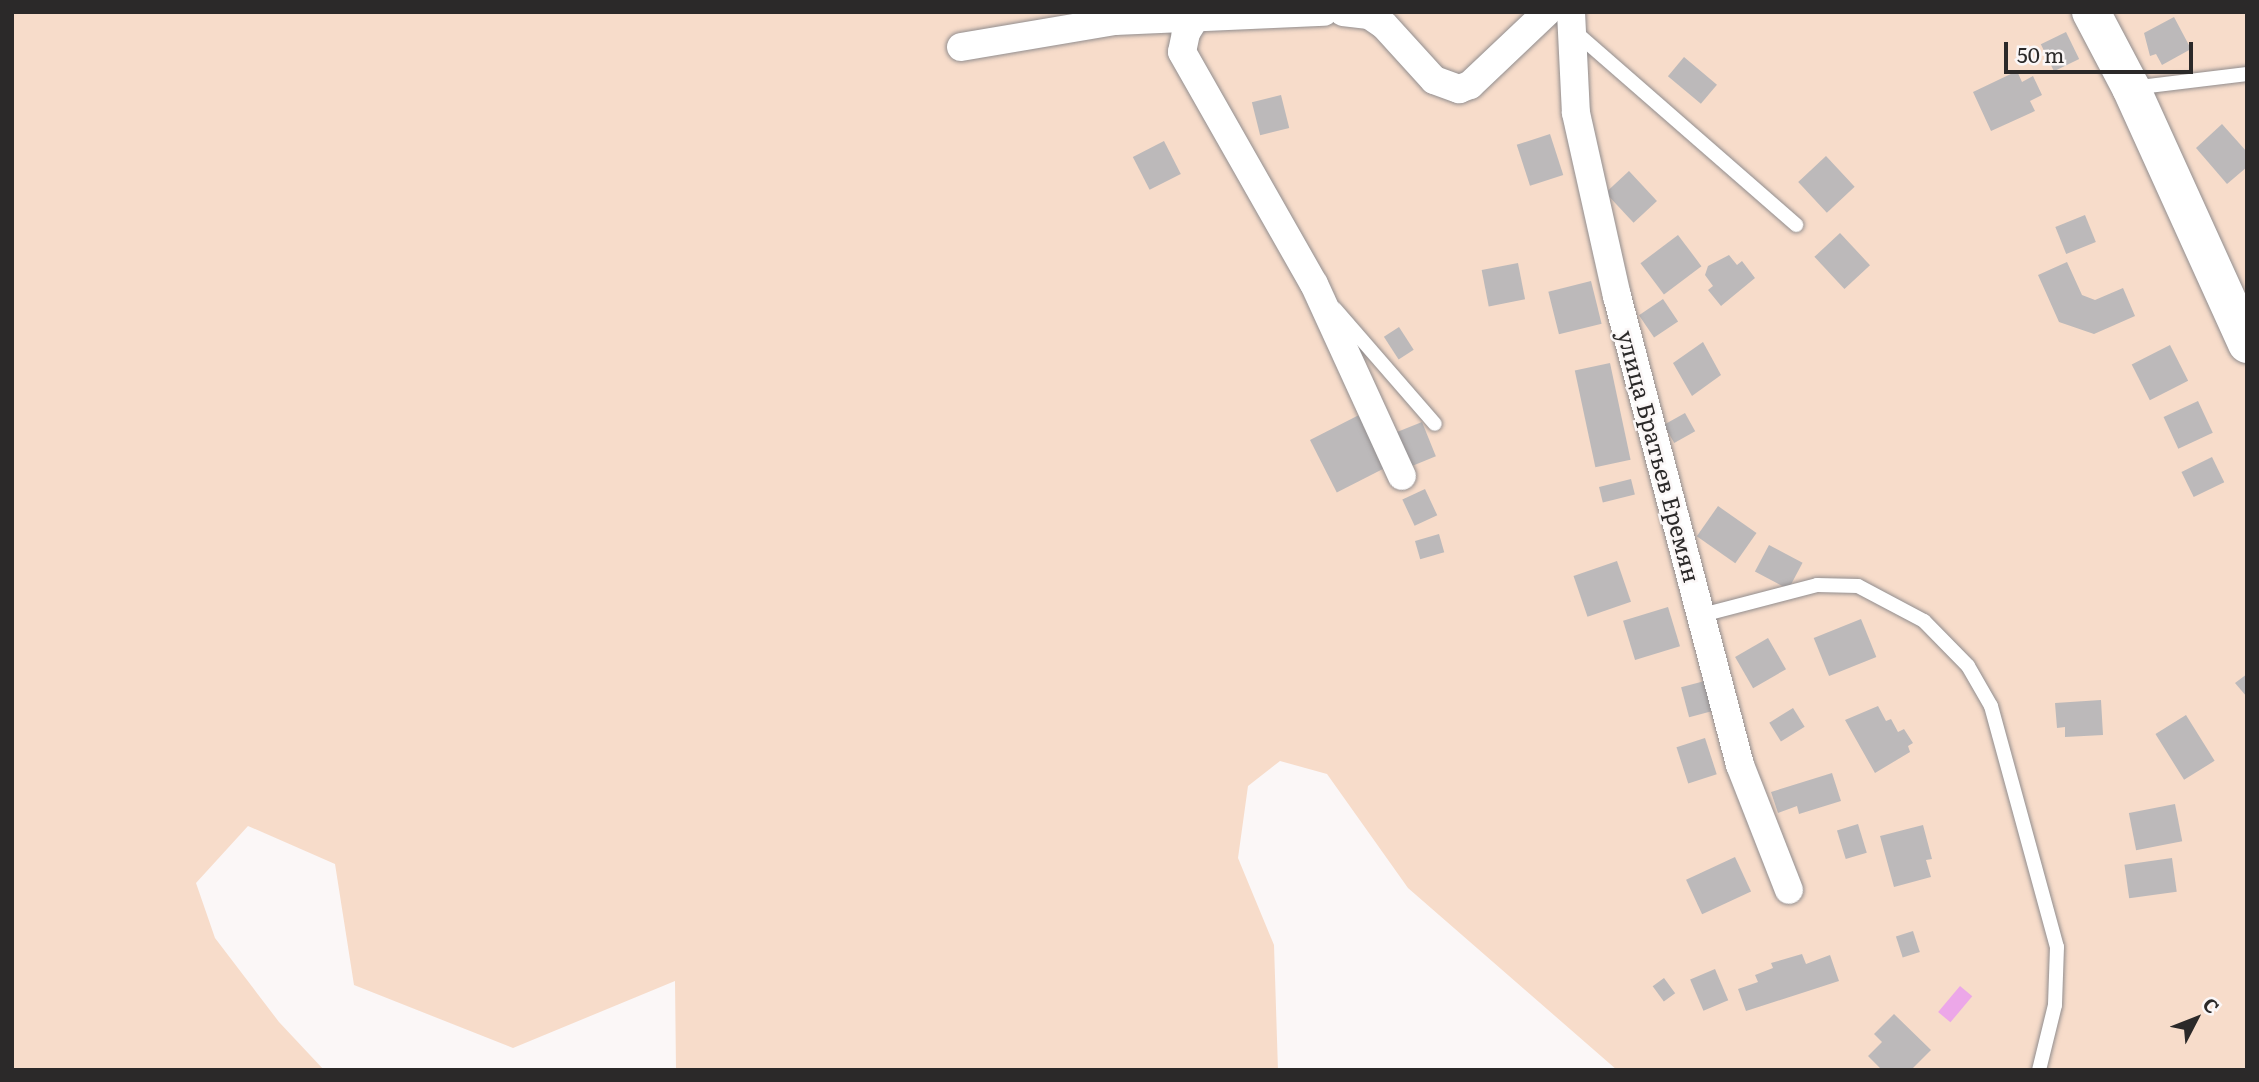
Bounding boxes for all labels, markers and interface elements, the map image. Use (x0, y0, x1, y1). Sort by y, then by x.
scale bar (2007, 28, 2196, 72)
text: 50 m (2017, 38, 2064, 69)
street label: улица Братьев Еремян (1613, 327, 1707, 585)
north arrow (2161, 984, 2231, 1054)
text: С (2197, 991, 2227, 1019)

